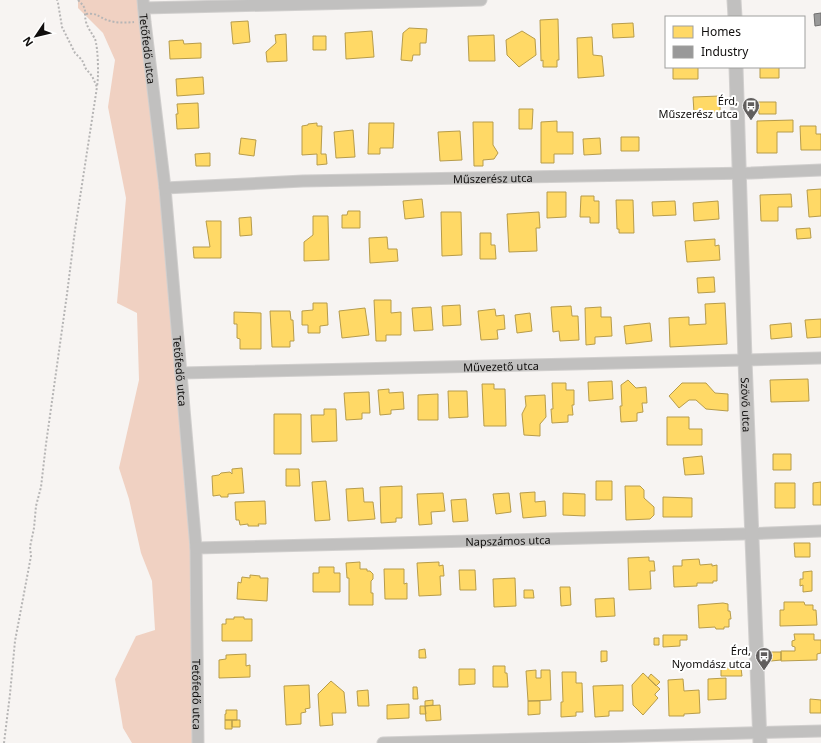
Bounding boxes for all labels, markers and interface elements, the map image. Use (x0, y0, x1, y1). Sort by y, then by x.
street label: Tetőfedő utca (137, 13, 160, 85)
north arrow (16, 16, 56, 56)
legend (665, 16, 805, 68)
text: Homes (701, 23, 741, 40)
text: N (19, 34, 36, 50)
text: Industry (701, 43, 749, 60)
place label: Érd, Műszerész utca (659, 93, 738, 121)
bus stop icon: Érd, Műszerész utca (741, 96, 761, 121)
street label: Műszerész utca (453, 169, 533, 186)
street label: Tetőfedő utca (170, 335, 191, 407)
street label: Művezető utca (463, 357, 539, 374)
street label: Szövő utca (738, 377, 755, 433)
street label: Napszámos utca (465, 531, 551, 549)
place label: Érd, Nyomdász utca (672, 643, 751, 671)
bus stop icon: Érd, Nyomdász utca (754, 646, 774, 671)
street label: Tetőfedő utca (190, 659, 205, 730)

